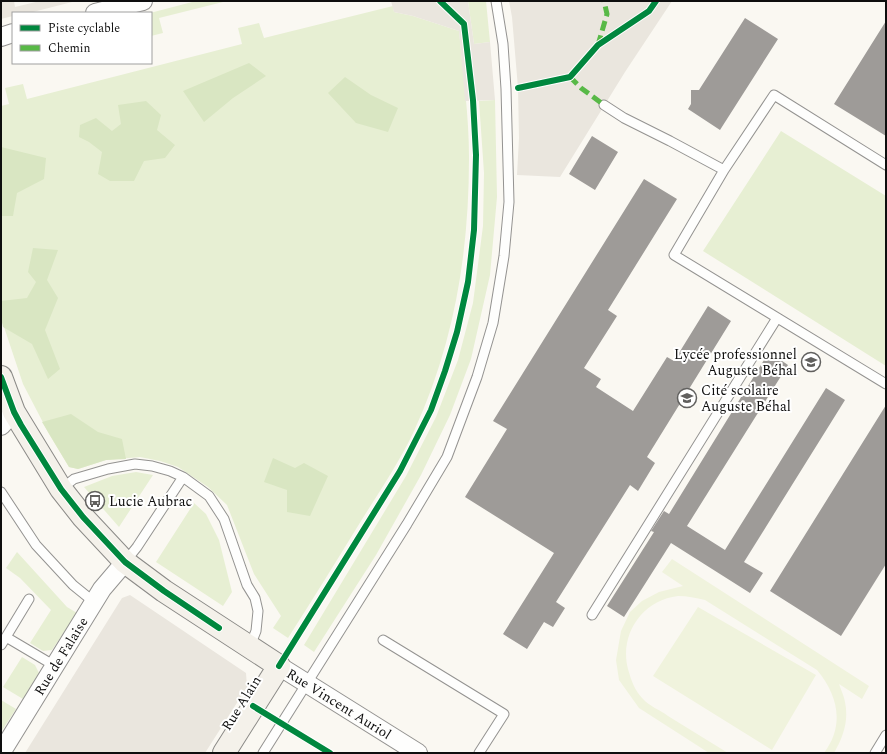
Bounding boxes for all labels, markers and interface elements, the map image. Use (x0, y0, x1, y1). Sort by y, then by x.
legend (12, 12, 152, 64)
text: Piste cyclable (48, 19, 120, 38)
text: Chemin (48, 39, 91, 58)
place label: Lycée professionnel Auguste Béhal (674, 344, 797, 381)
school or university icon: Lycée professionnel Auguste Béhal (800, 351, 822, 373)
place label: Cité scolaire Auguste Béhal (701, 380, 791, 417)
school or university icon: Cité scolaire Auguste Béhal (676, 387, 698, 409)
bus stop icon: Lucie Aubrac (84, 490, 106, 512)
place label: Lucie Aubrac (109, 491, 193, 512)
street label: Rue de Falaise (29, 613, 94, 700)
street label: Rue Vincent Auriol (282, 663, 395, 745)
street label: Rue Alain (216, 672, 267, 735)

